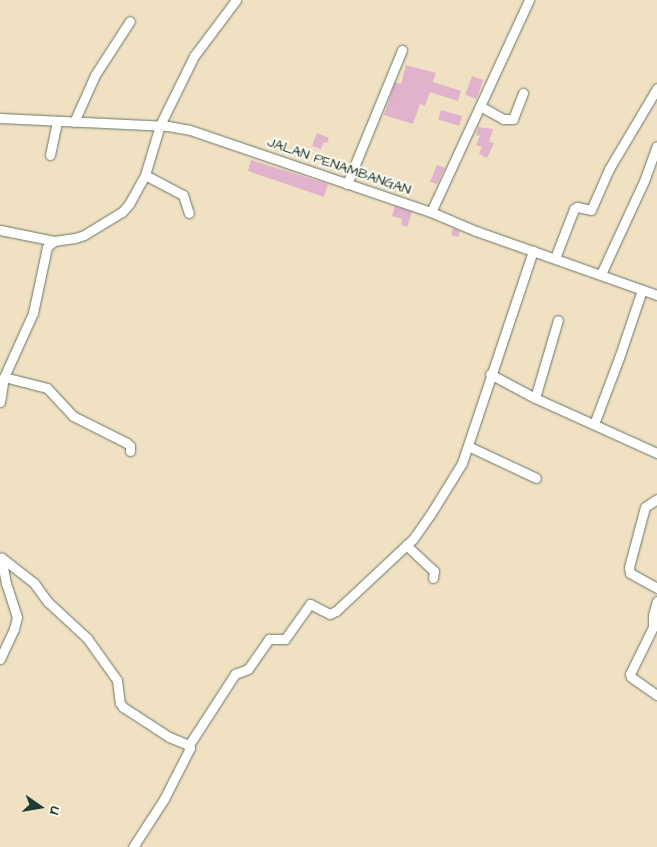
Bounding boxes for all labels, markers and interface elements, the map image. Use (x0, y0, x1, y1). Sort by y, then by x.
street label: JALAN PENAMBANGAN (265, 133, 413, 199)
north arrow (15, 782, 65, 832)
text: U (44, 804, 65, 816)

